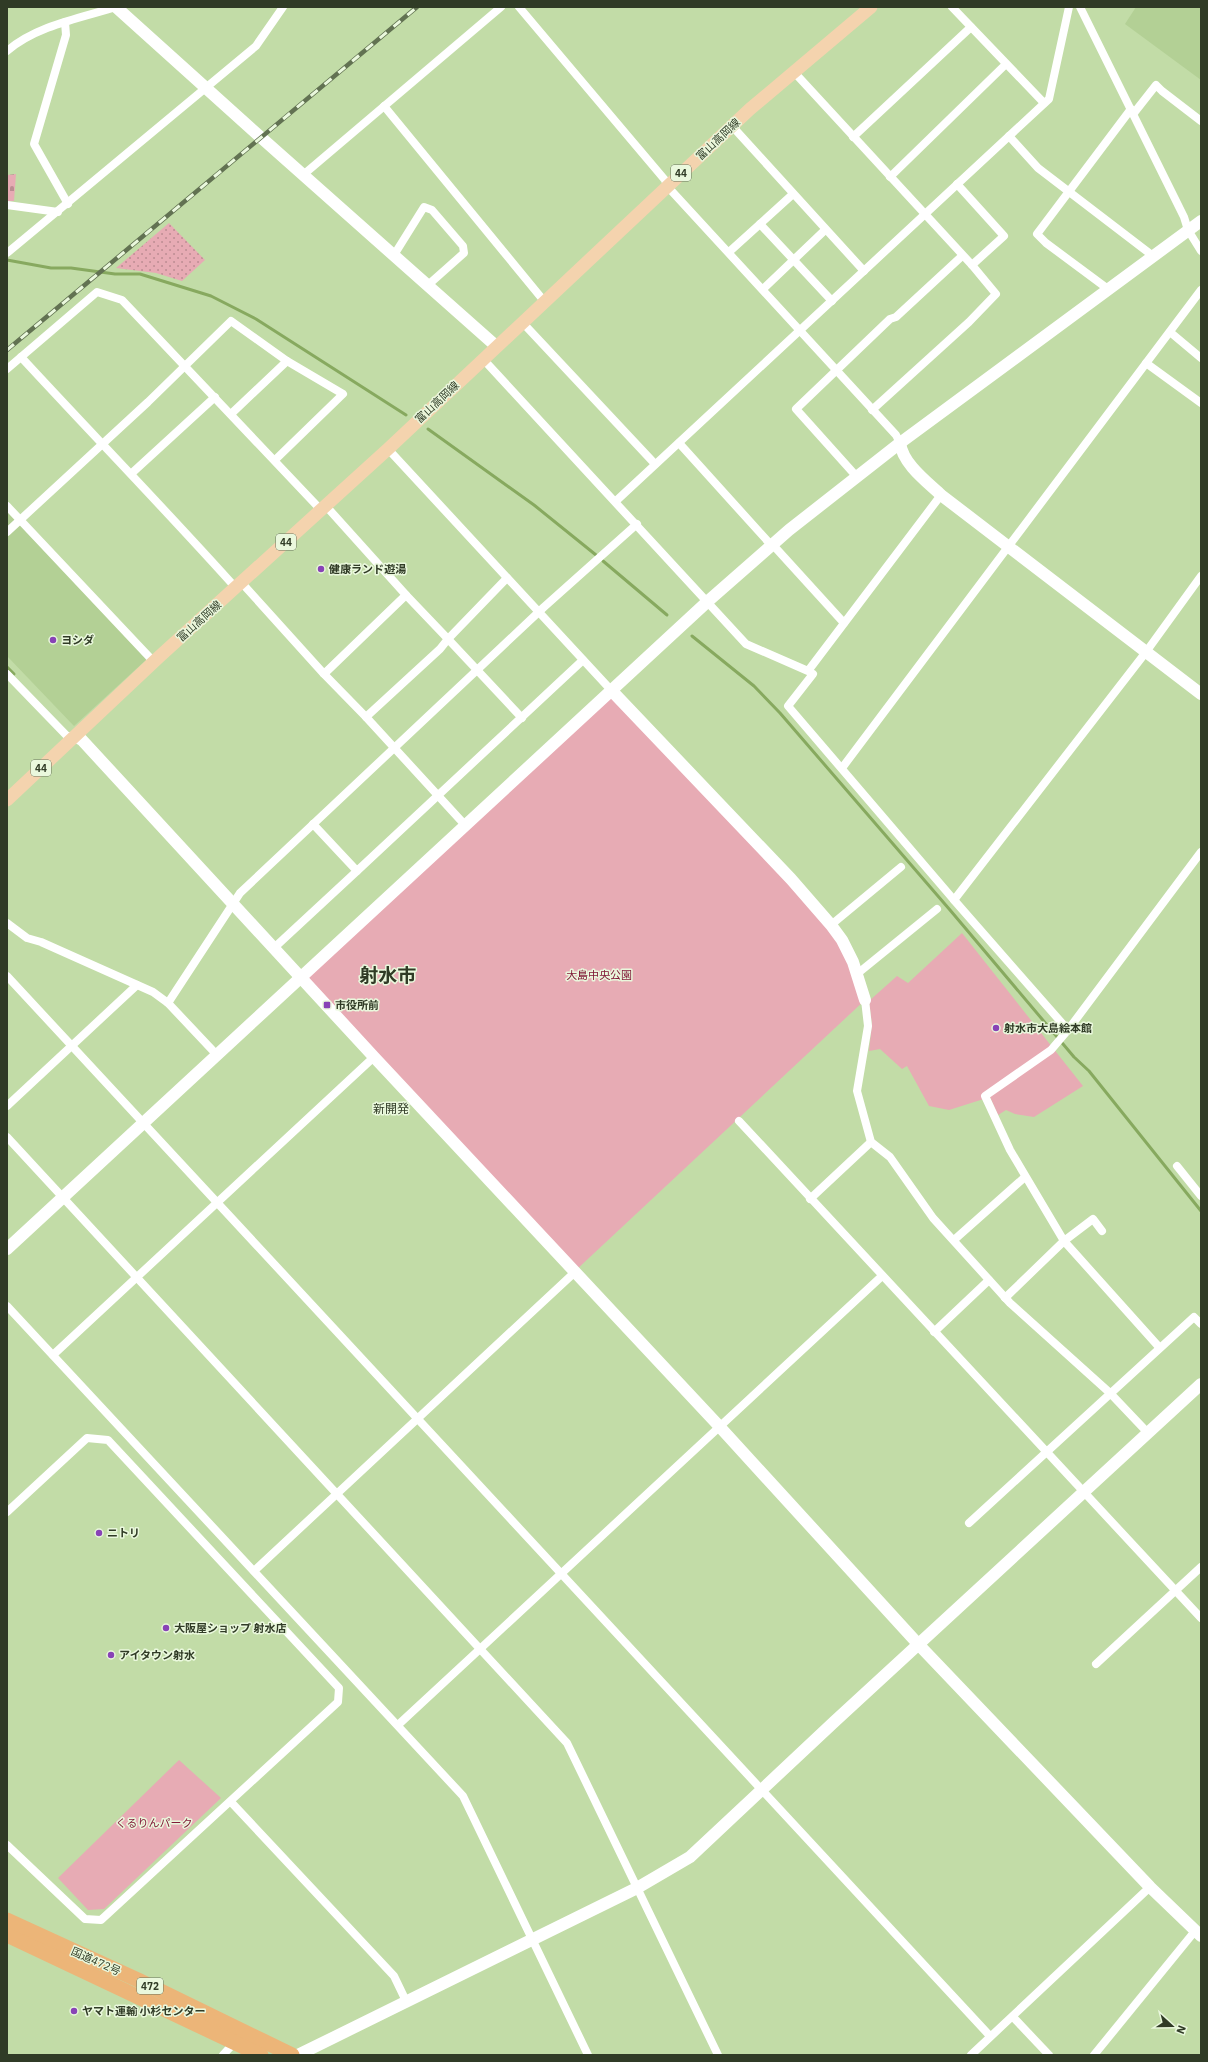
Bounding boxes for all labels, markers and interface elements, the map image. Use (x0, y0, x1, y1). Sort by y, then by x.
street label: 富山高岡線 (693, 115, 743, 163)
road number: 44 (671, 165, 691, 181)
street label: 富山高岡線 (412, 378, 462, 426)
road number: 44 (276, 534, 296, 550)
place label: 健康ランド遊湯 (328, 562, 406, 576)
marker: 健康ランド遊湯 (316, 564, 326, 574)
street label: 富山高岡線 (174, 597, 224, 645)
place label: ヨシダ (61, 633, 94, 647)
marker: ヨシダ (48, 635, 58, 645)
road number: 44 (31, 760, 51, 776)
district label: 射水市 (359, 963, 417, 987)
park label: 大島中央公園 (566, 968, 632, 982)
place label: 市役所前 (335, 998, 379, 1012)
marker: 市役所前 (322, 1000, 332, 1010)
place label: 射水市大島絵本館 (1004, 1021, 1092, 1035)
marker: 射水市大島絵本館 (991, 1023, 1001, 1033)
district label: 新開発 (373, 1101, 409, 1116)
place label: ニトリ (107, 1526, 140, 1540)
marker: ニトリ (94, 1528, 104, 1538)
place label: 大阪屋ショップ 射水店 (174, 1621, 287, 1635)
marker: 大阪屋ショップ 射水店 (161, 1623, 171, 1633)
place label: アイタウン射水 (119, 1648, 195, 1662)
marker: アイタウン射水 (106, 1650, 116, 1660)
park label: くるりんパーク (116, 1816, 192, 1830)
street label: 国道472号 (69, 1944, 123, 1978)
road number: 472 (137, 1978, 163, 1994)
place label: ヤマト運輸 小杉センター (82, 2004, 206, 2018)
marker: ヤマト運輸 小杉センター (69, 2006, 79, 2016)
north arrow (1152, 2006, 1192, 2046)
text: N (1173, 2023, 1189, 2036)

